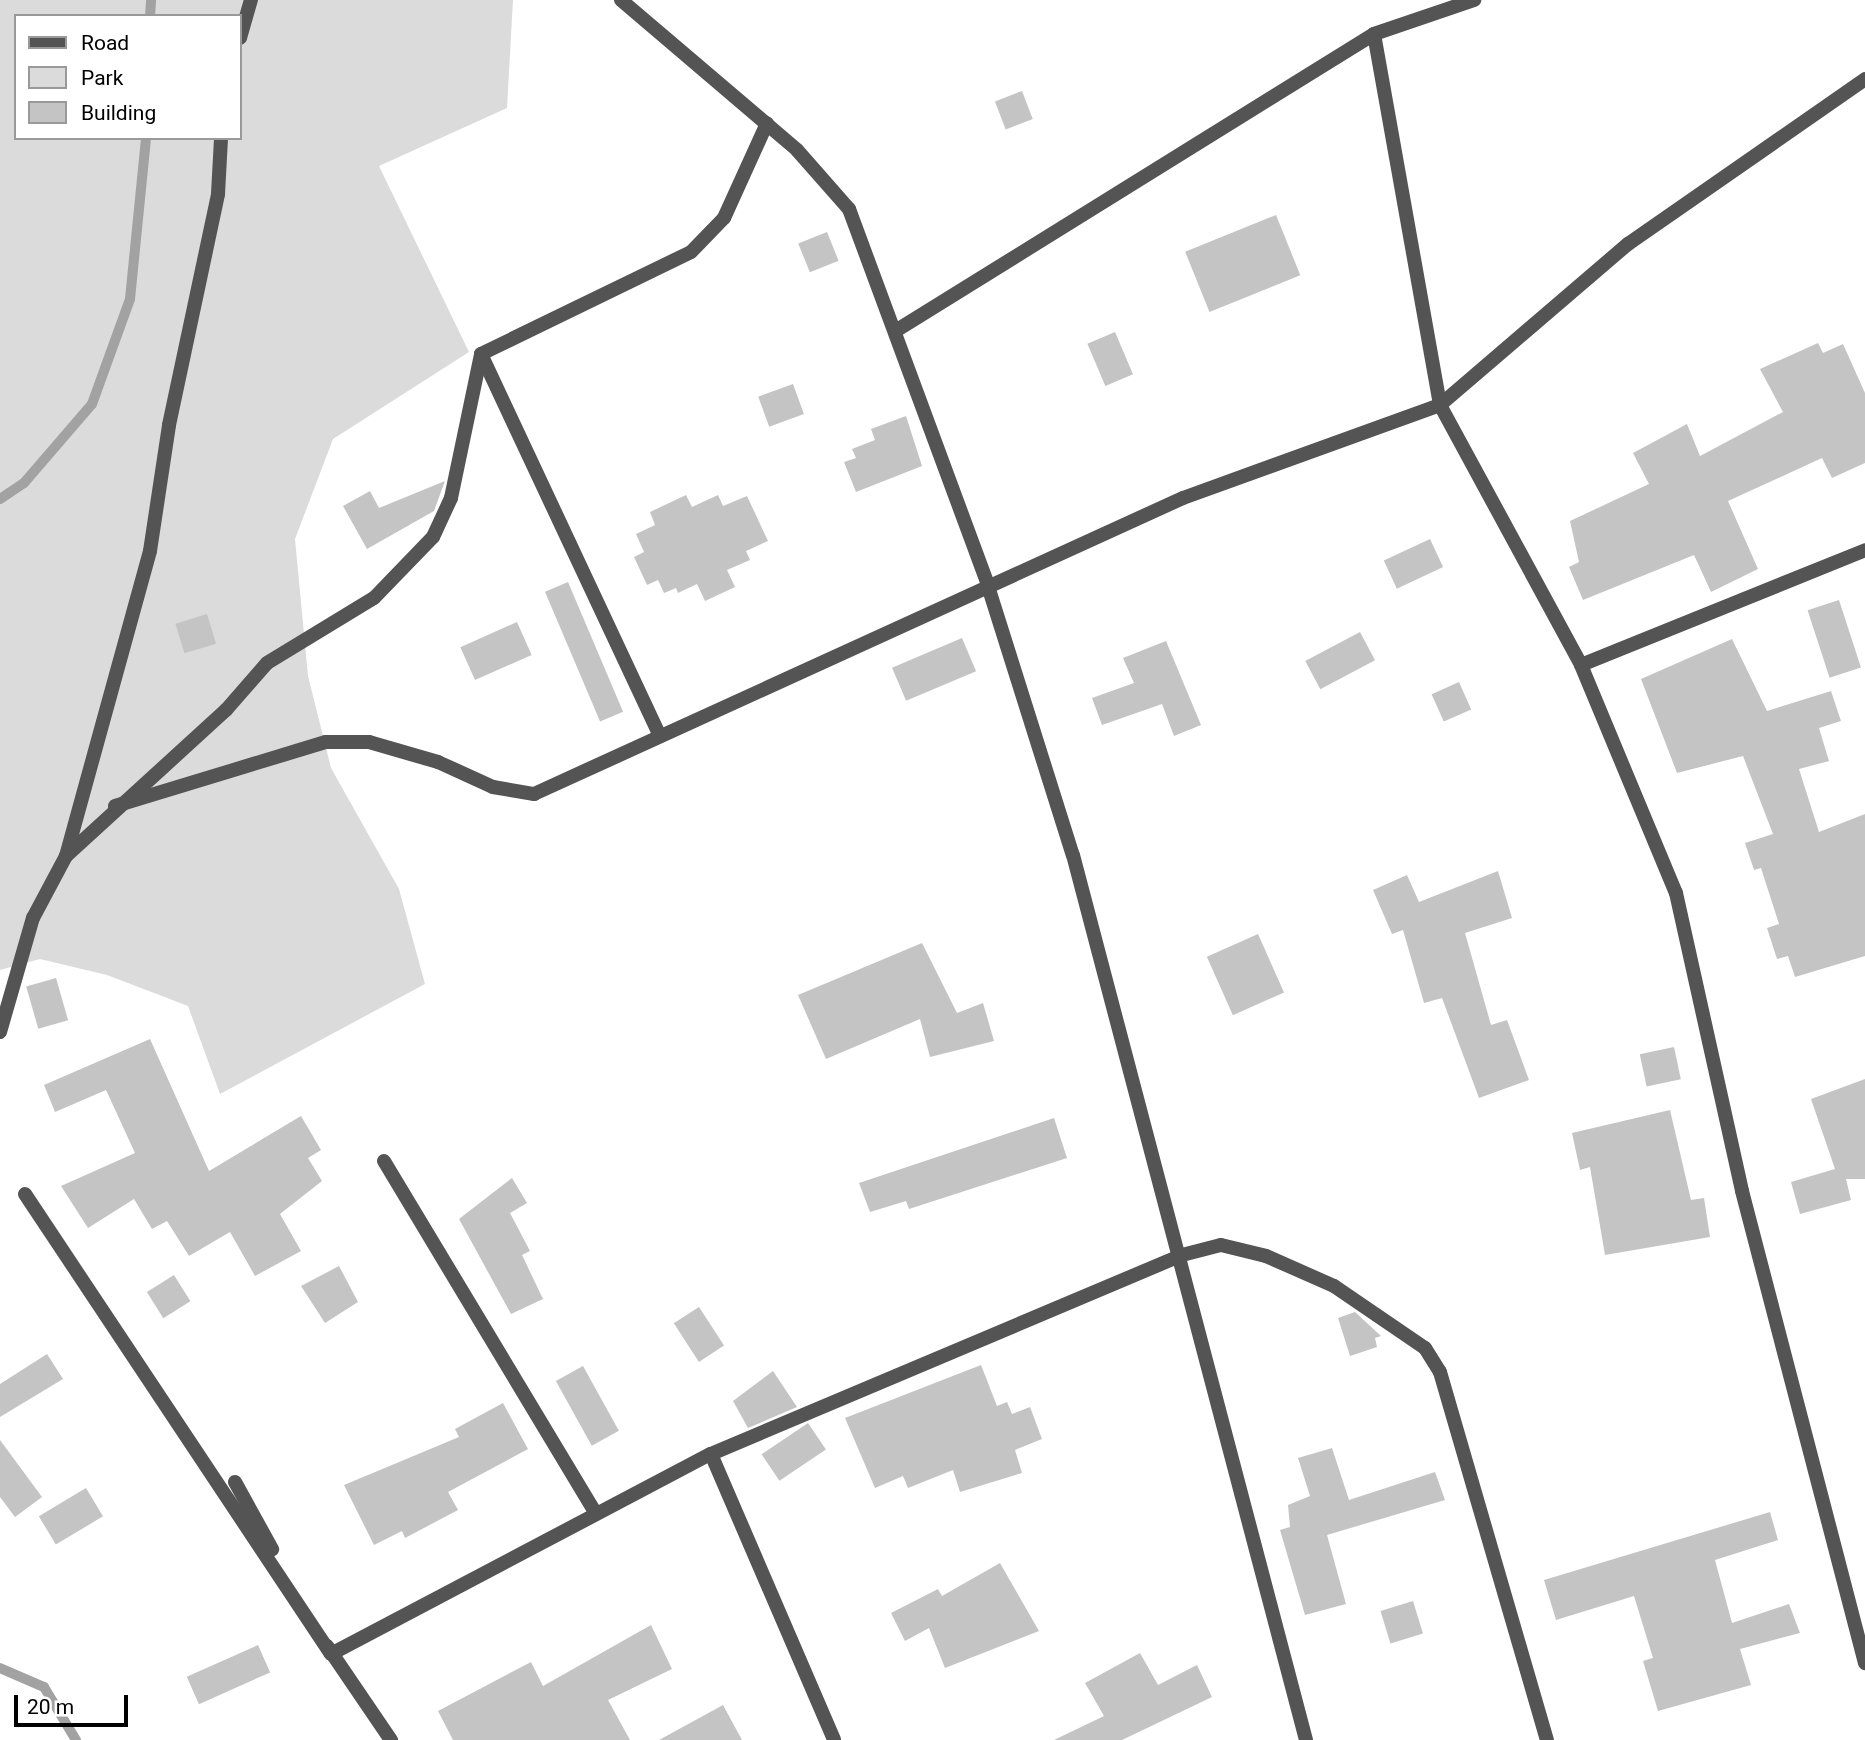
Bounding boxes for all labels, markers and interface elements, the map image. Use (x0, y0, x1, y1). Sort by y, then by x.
legend (14, 14, 242, 140)
text: Road (81, 31, 129, 55)
text: Park (81, 66, 123, 90)
text: Building (81, 101, 156, 125)
scale bar (18, 1680, 131, 1724)
text: 20 m (27, 1695, 74, 1719)

